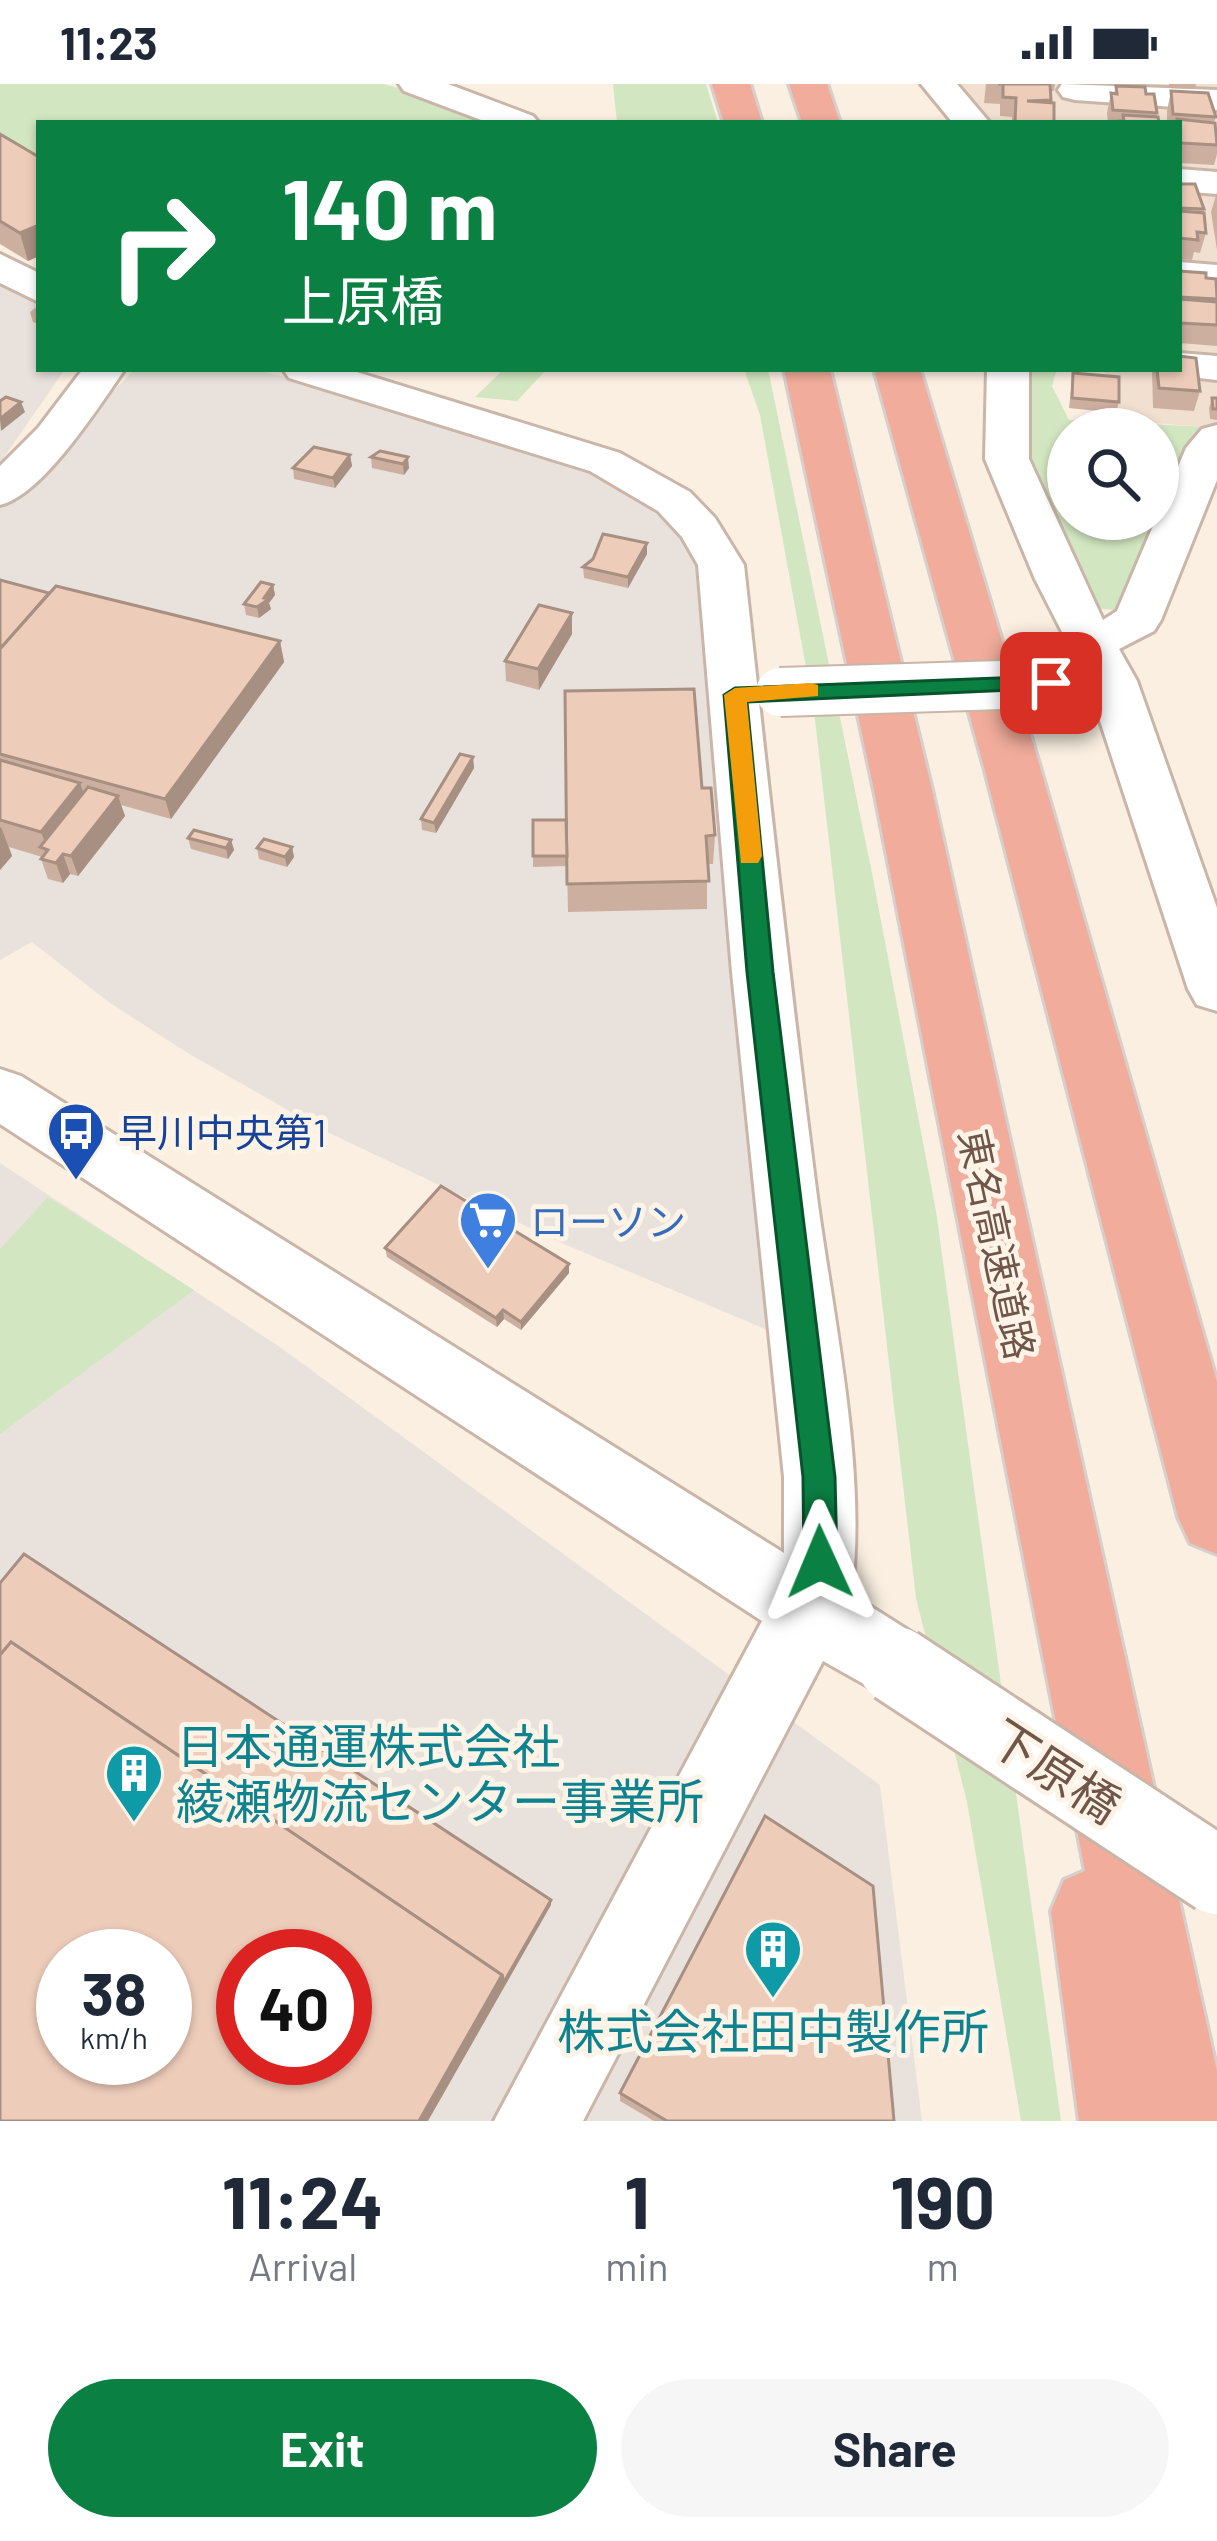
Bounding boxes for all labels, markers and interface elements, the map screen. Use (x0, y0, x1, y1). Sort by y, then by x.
text: 11:23 (60, 15, 157, 69)
text: 140 m (282, 156, 497, 257)
icon: right (84, 168, 240, 324)
text: 上原橋 (282, 267, 444, 332)
map controls (1047, 408, 1179, 540)
button: search (1047, 408, 1179, 540)
pin (1000, 632, 1102, 734)
icon: arrive (1018, 650, 1084, 716)
bus stop icon: 早川中央第1 (45, 1100, 107, 1182)
place label: 早川中央第1 (118, 1108, 327, 1155)
street label: 東名高速道路 (951, 1125, 1045, 1363)
supermarket icon: ローソン (457, 1189, 519, 1271)
place label: ローソン (530, 1197, 686, 1244)
position arrow (757, 1499, 883, 1625)
street label: 下原橋 (980, 1706, 1132, 1834)
place label: 日本通運株式会社 綾瀬物流センター事業所 (176, 1716, 704, 1829)
building icon: 日本通運株式会社 綾瀬物流センター事業所 (103, 1742, 165, 1824)
building icon: 株式会社田中製作所 (742, 1918, 804, 2000)
speed limit sign: 40 (216, 1929, 372, 2085)
text: 38 (82, 1956, 146, 2028)
place label: 株式会社田中製作所 (557, 2001, 989, 2059)
text: km/h (80, 2019, 148, 2055)
text: 11:24 (222, 2157, 383, 2243)
text: 1 (624, 2157, 650, 2243)
text: 190 (890, 2157, 995, 2243)
text: Arrival (248, 2242, 357, 2289)
text: min (605, 2242, 669, 2289)
text: m (927, 2242, 959, 2289)
button: Exit (48, 2379, 597, 2517)
button: Share (621, 2379, 1169, 2517)

